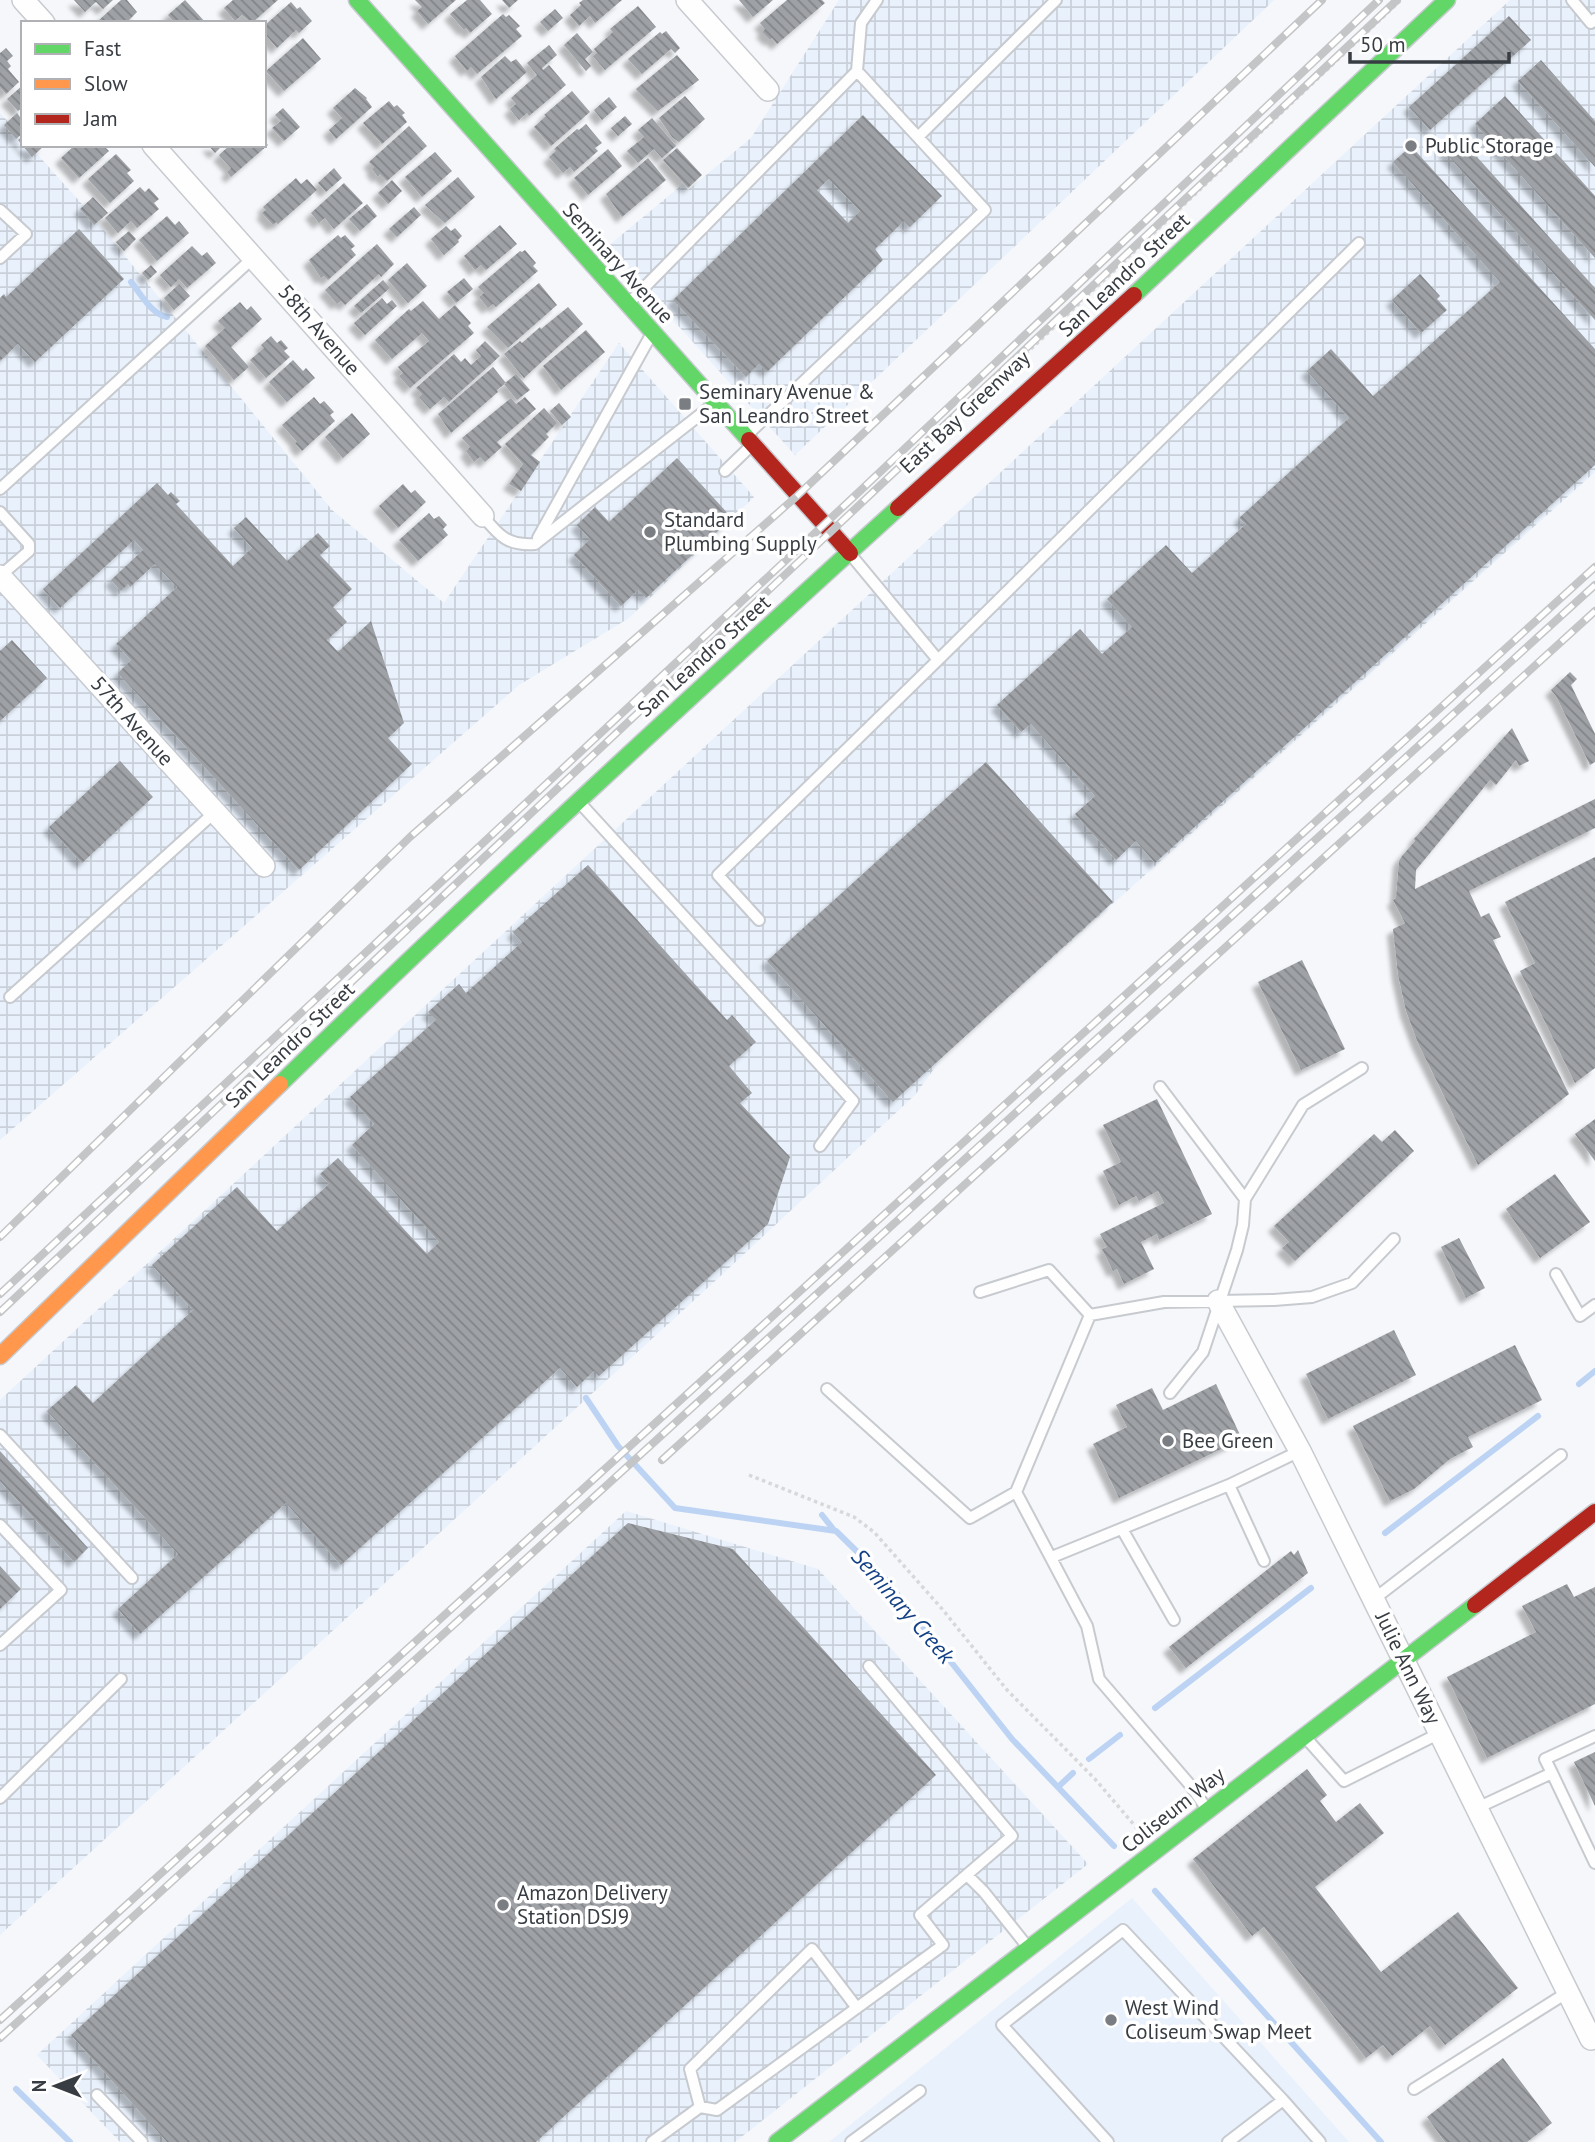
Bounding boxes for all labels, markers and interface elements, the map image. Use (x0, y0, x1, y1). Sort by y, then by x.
legend (21, 21, 266, 147)
scale bar (1350, 21, 1509, 65)
text: 50 m (1360, 31, 1406, 58)
text: Fast (84, 35, 121, 62)
text: Slow (84, 70, 128, 97)
text: Jam (83, 105, 118, 132)
place label: Public Storage (1425, 132, 1554, 159)
marker: Public Storage (1403, 138, 1419, 154)
street label: Seminary Avenue (557, 197, 680, 329)
street label: San Leandro Street (1052, 207, 1195, 342)
street label: 58th Avenue (272, 279, 366, 381)
street label: East Bay Greenway (894, 344, 1036, 479)
place label: Seminary Avenue & San Leandro Street (699, 378, 875, 429)
marker: Seminary Avenue & San Leandro Street (677, 396, 693, 412)
place label: Standard Plumbing Supply (664, 506, 817, 557)
marker: Standard Plumbing Supply (642, 524, 658, 540)
street label: San Leandro Street (632, 589, 776, 722)
street label: 57th Avenue (85, 670, 180, 771)
street label: San Leandro Street (219, 976, 360, 1113)
place label: Bee Green (1182, 1427, 1274, 1454)
marker: Bee Green (1160, 1433, 1176, 1449)
water label: Seminary Creek (846, 1542, 962, 1670)
street label: Julie Ann Way (1369, 1606, 1447, 1729)
street label: Coliseum Way (1115, 1761, 1230, 1858)
place label: Amazon Delivery Station DSJ9 (517, 1879, 668, 1930)
marker: Amazon Delivery Station DSJ9 (495, 1897, 511, 1913)
place label: West Wind Coliseum Swap Meet (1125, 1994, 1312, 2045)
marker: West Wind Coliseum Swap Meet (1103, 2012, 1119, 2028)
north arrow (21, 2051, 91, 2121)
text: N (27, 2080, 51, 2092)

